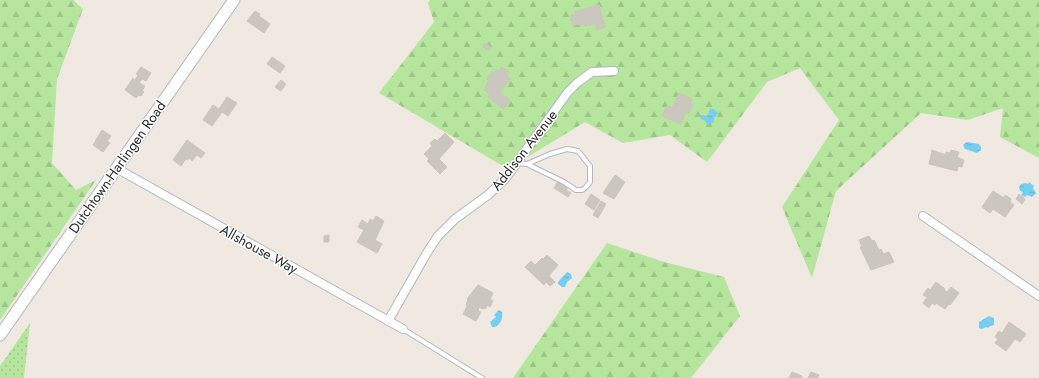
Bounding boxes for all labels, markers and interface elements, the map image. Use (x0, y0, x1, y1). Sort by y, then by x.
street label: Dutchtown-Harlingen Road (64, 97, 170, 237)
street label: Addison Avenue (486, 106, 562, 194)
street label: Allshouse Way (217, 219, 302, 279)

